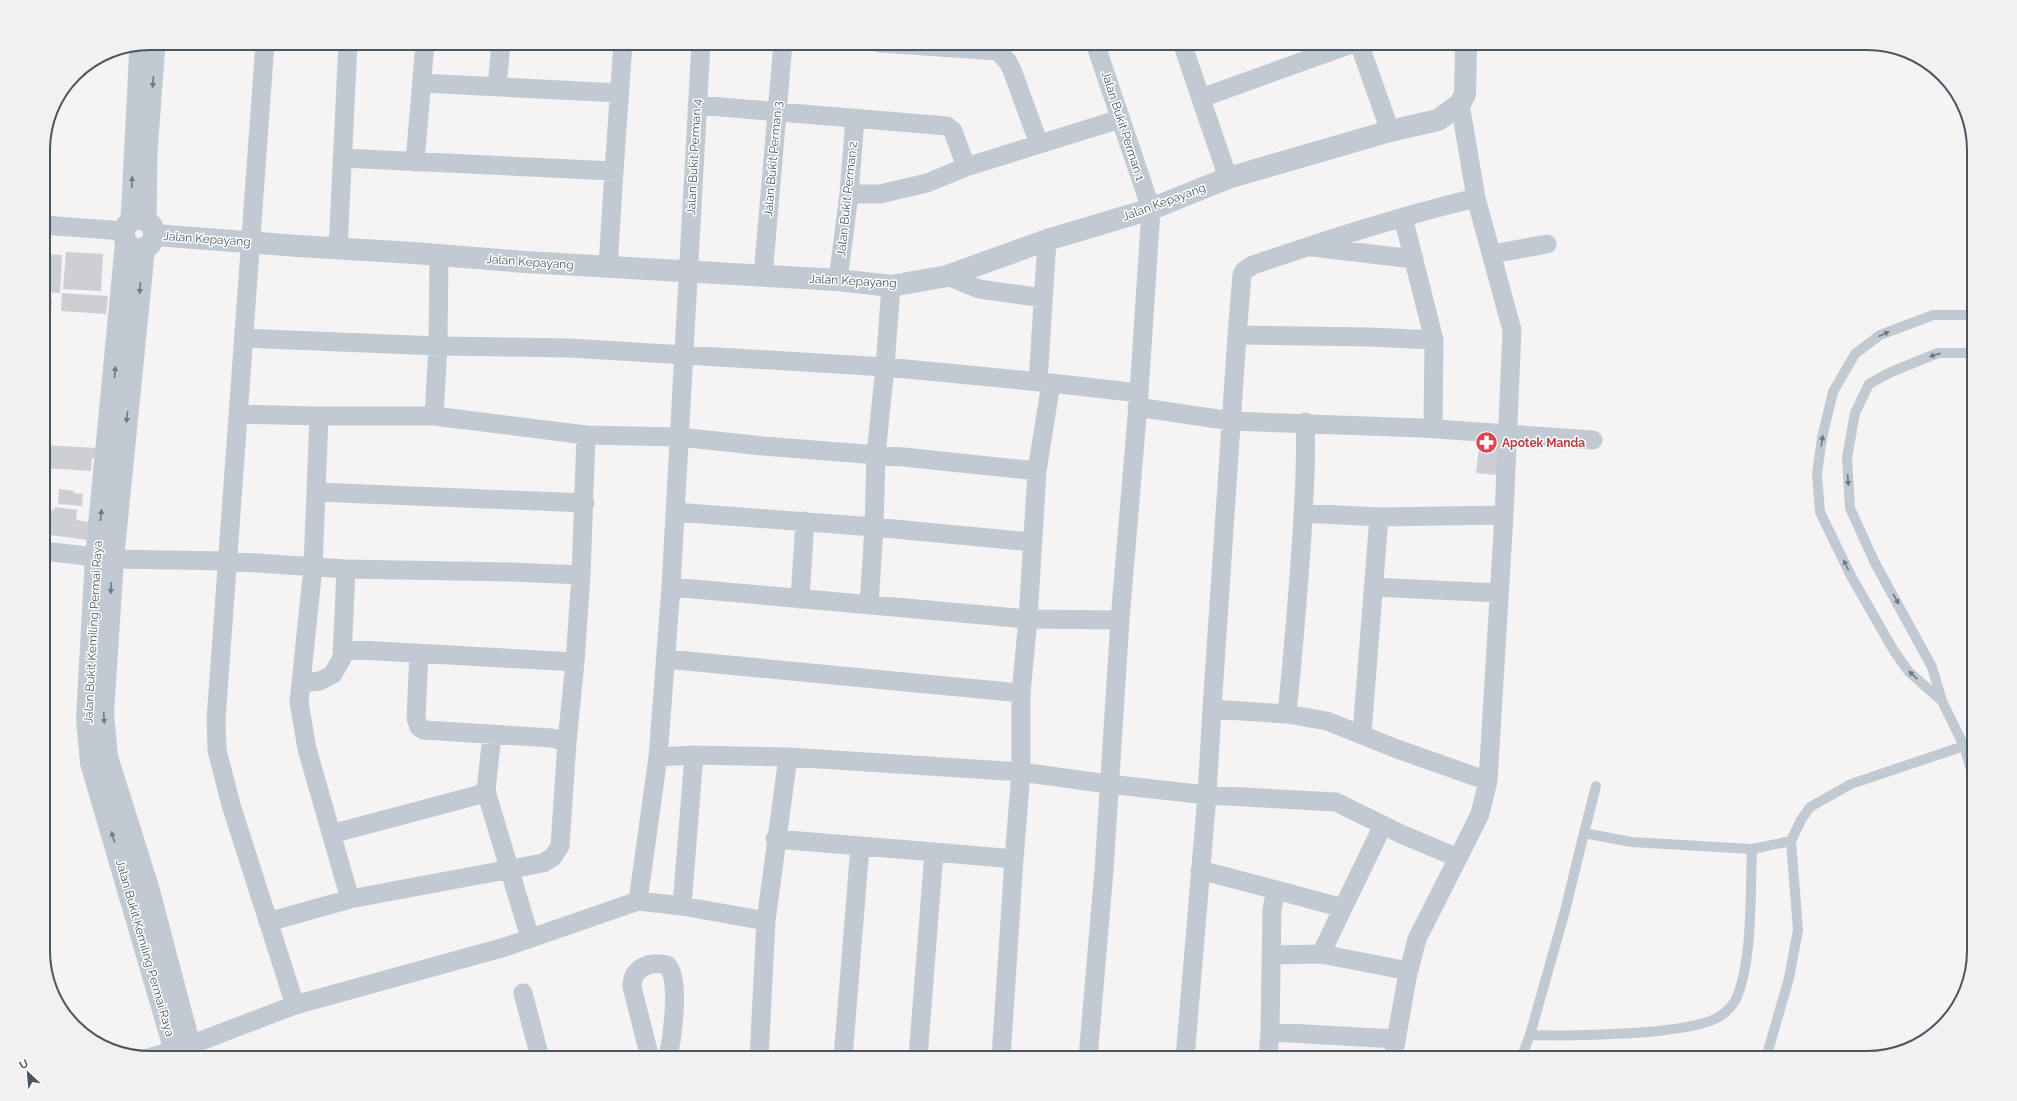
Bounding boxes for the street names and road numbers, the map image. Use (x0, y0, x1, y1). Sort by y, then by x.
street label: Jalan Bukit Perman 1 (1099, 69, 1147, 183)
street label: Jalan Bukit Perman 4 (684, 98, 704, 215)
street label: Jalan Bukit Perman 3 (761, 101, 785, 217)
street label: Jalan Bukit Perman 2 (834, 141, 860, 257)
street label: Jalan Kepayang (1120, 180, 1208, 224)
street label: Jalan Kepayang (163, 229, 251, 249)
street label: Jalan Kepayang (486, 252, 574, 272)
street label: Jalan Kepayang (809, 272, 897, 290)
street label: Jalan Bukit Kemiling Permai Raya (81, 540, 105, 724)
street label: Jalan Bukit Kemiling Permai Raya (113, 858, 177, 1038)

